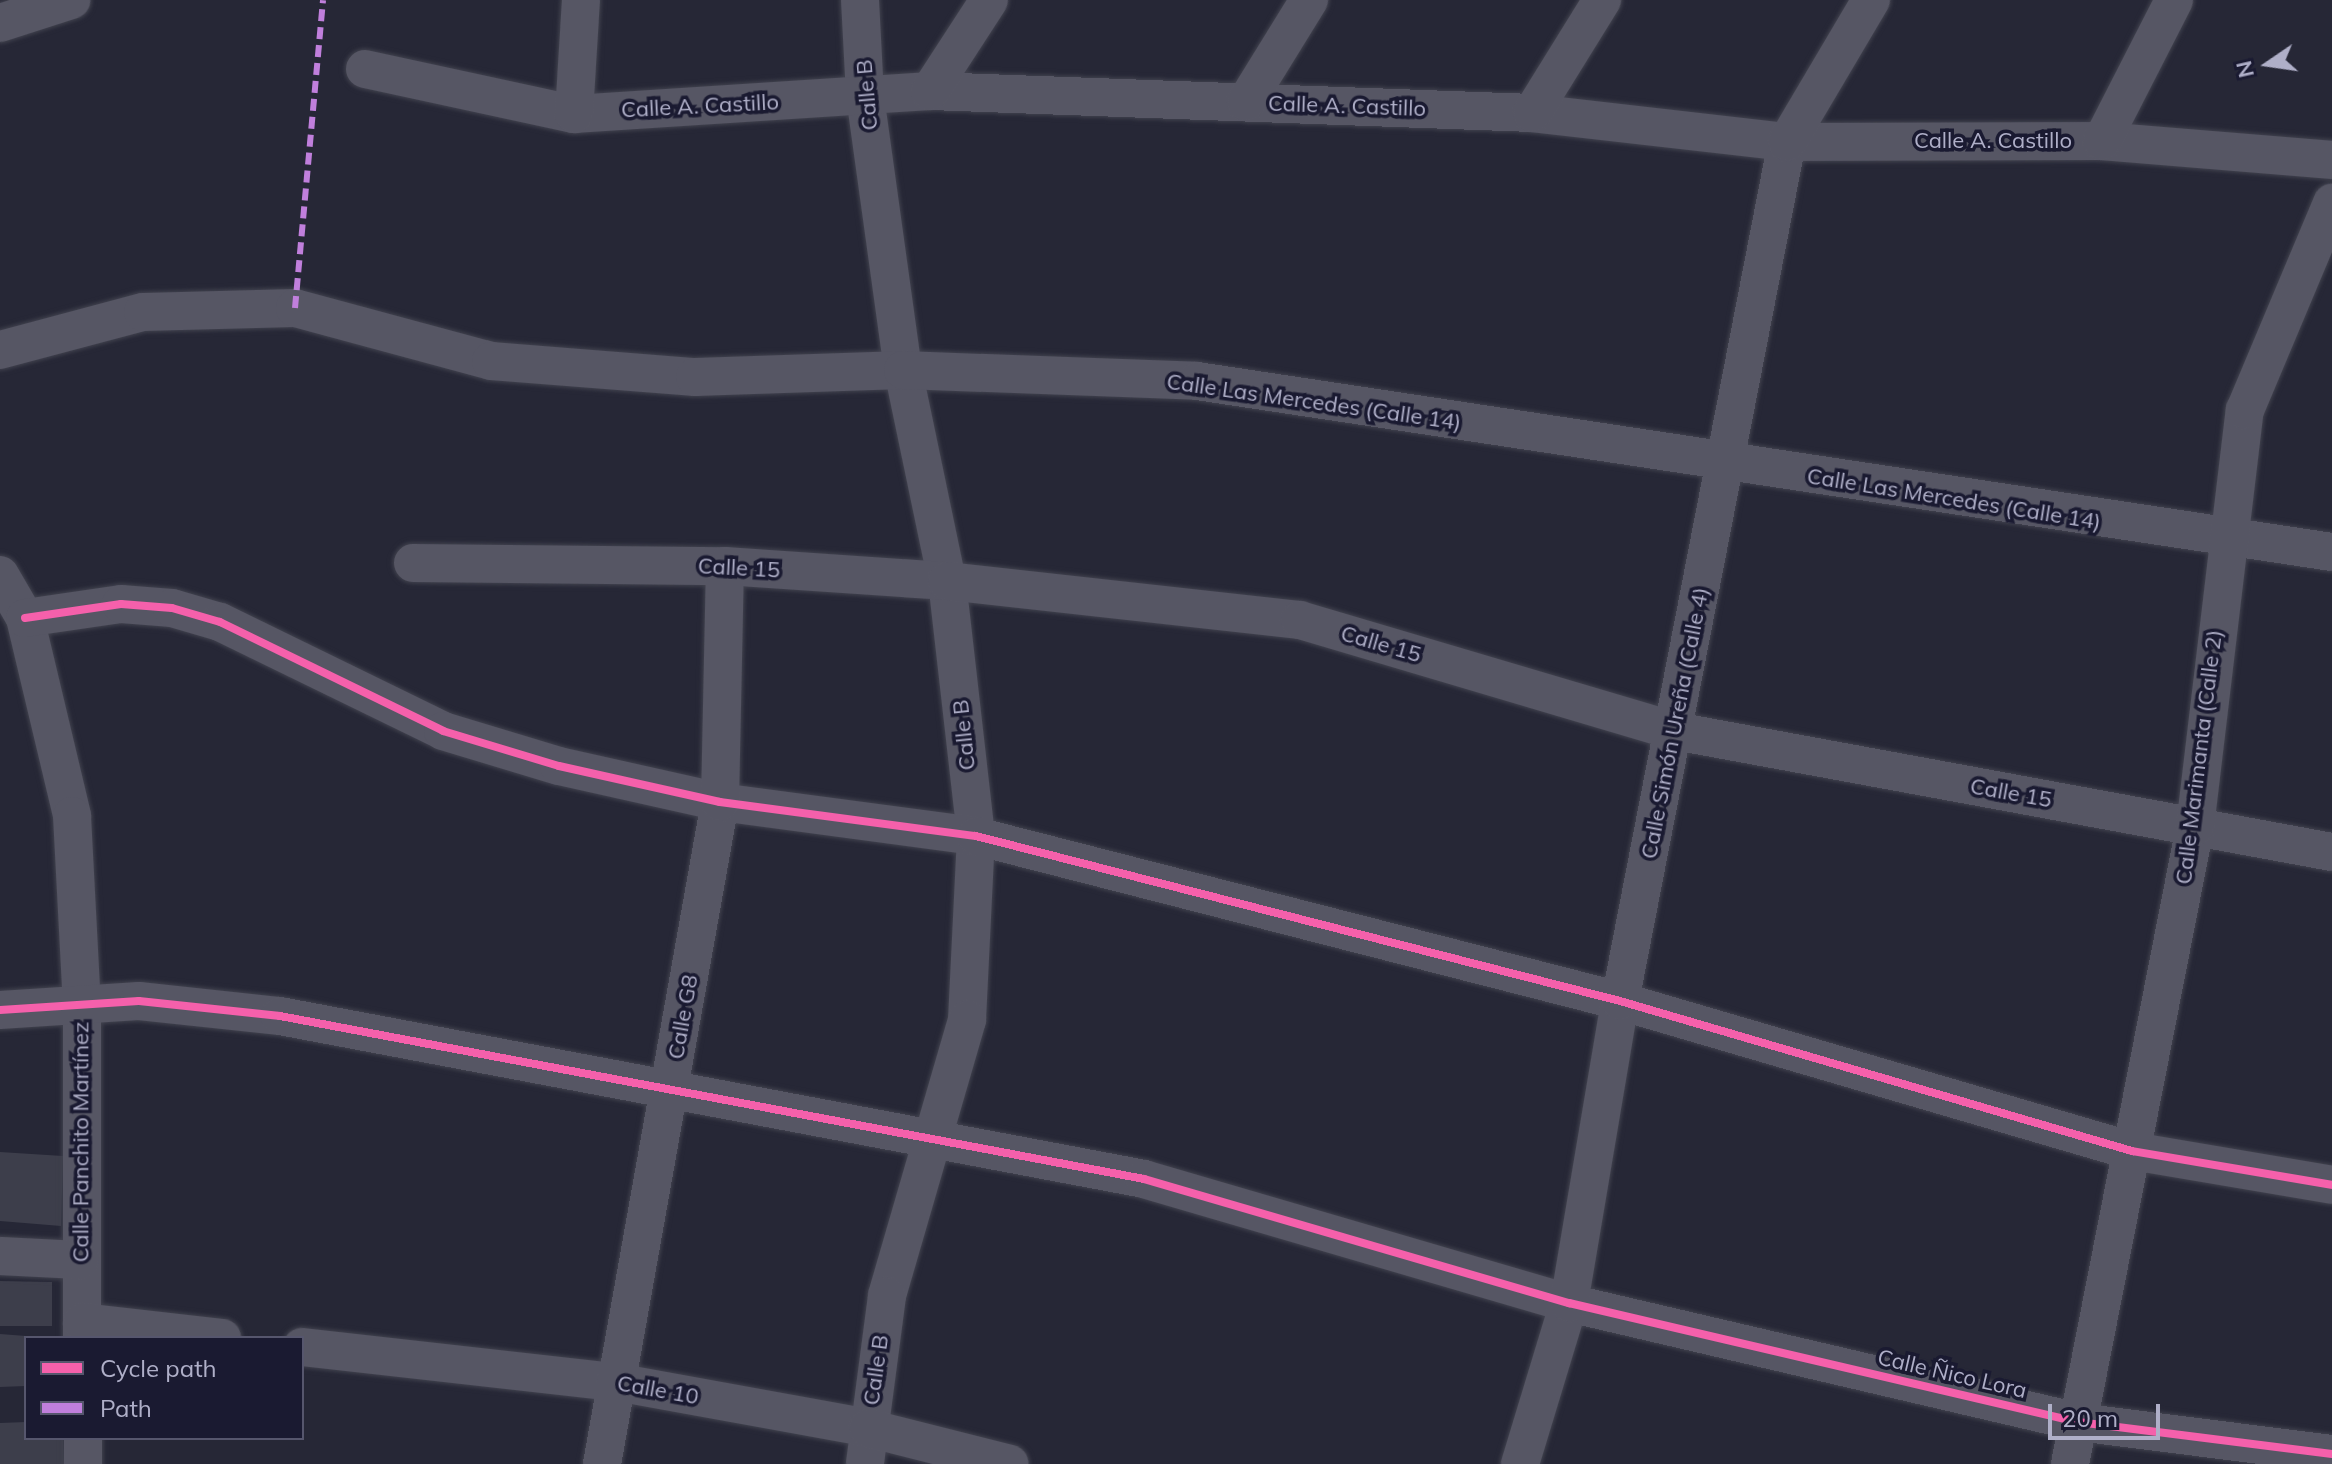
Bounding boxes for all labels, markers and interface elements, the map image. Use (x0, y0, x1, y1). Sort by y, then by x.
north arrow (2228, 24, 2308, 104)
street label: Calle B (851, 58, 883, 132)
text: N (2229, 58, 2260, 81)
street label: Calle A. Castillo (620, 89, 780, 123)
street label: Calle A. Castillo (1268, 90, 1426, 122)
street label: Calle A. Castillo (1914, 128, 2072, 154)
street label: Calle Las Mercedes (Calle 14) (1165, 368, 1463, 436)
street label: Calle Las Mercedes (Calle 14) (1805, 463, 2103, 535)
street label: Calle 15 (697, 553, 781, 583)
street label: Calle Simón Ureña (Calle 4) (1636, 585, 1714, 861)
street label: Calle 15 (1338, 620, 1424, 668)
street label: Calle Marimanta (Calle 2) (2170, 628, 2228, 886)
street label: Calle B (947, 698, 981, 772)
street label: Calle 15 (1968, 773, 2054, 813)
street label: Calle G8 (663, 973, 703, 1061)
street label: Calle Panchito Martínez (68, 1022, 94, 1262)
street label: Calle B (858, 1333, 894, 1407)
legend (24, 1336, 304, 1440)
street label: Calle Ñico Lora (1875, 1344, 2029, 1404)
text: Cycle path (100, 1353, 217, 1383)
street label: Calle 10 (615, 1370, 701, 1410)
scale bar (2052, 1388, 2164, 1438)
text: Path (100, 1393, 152, 1423)
text: 20 m (2062, 1403, 2118, 1433)

